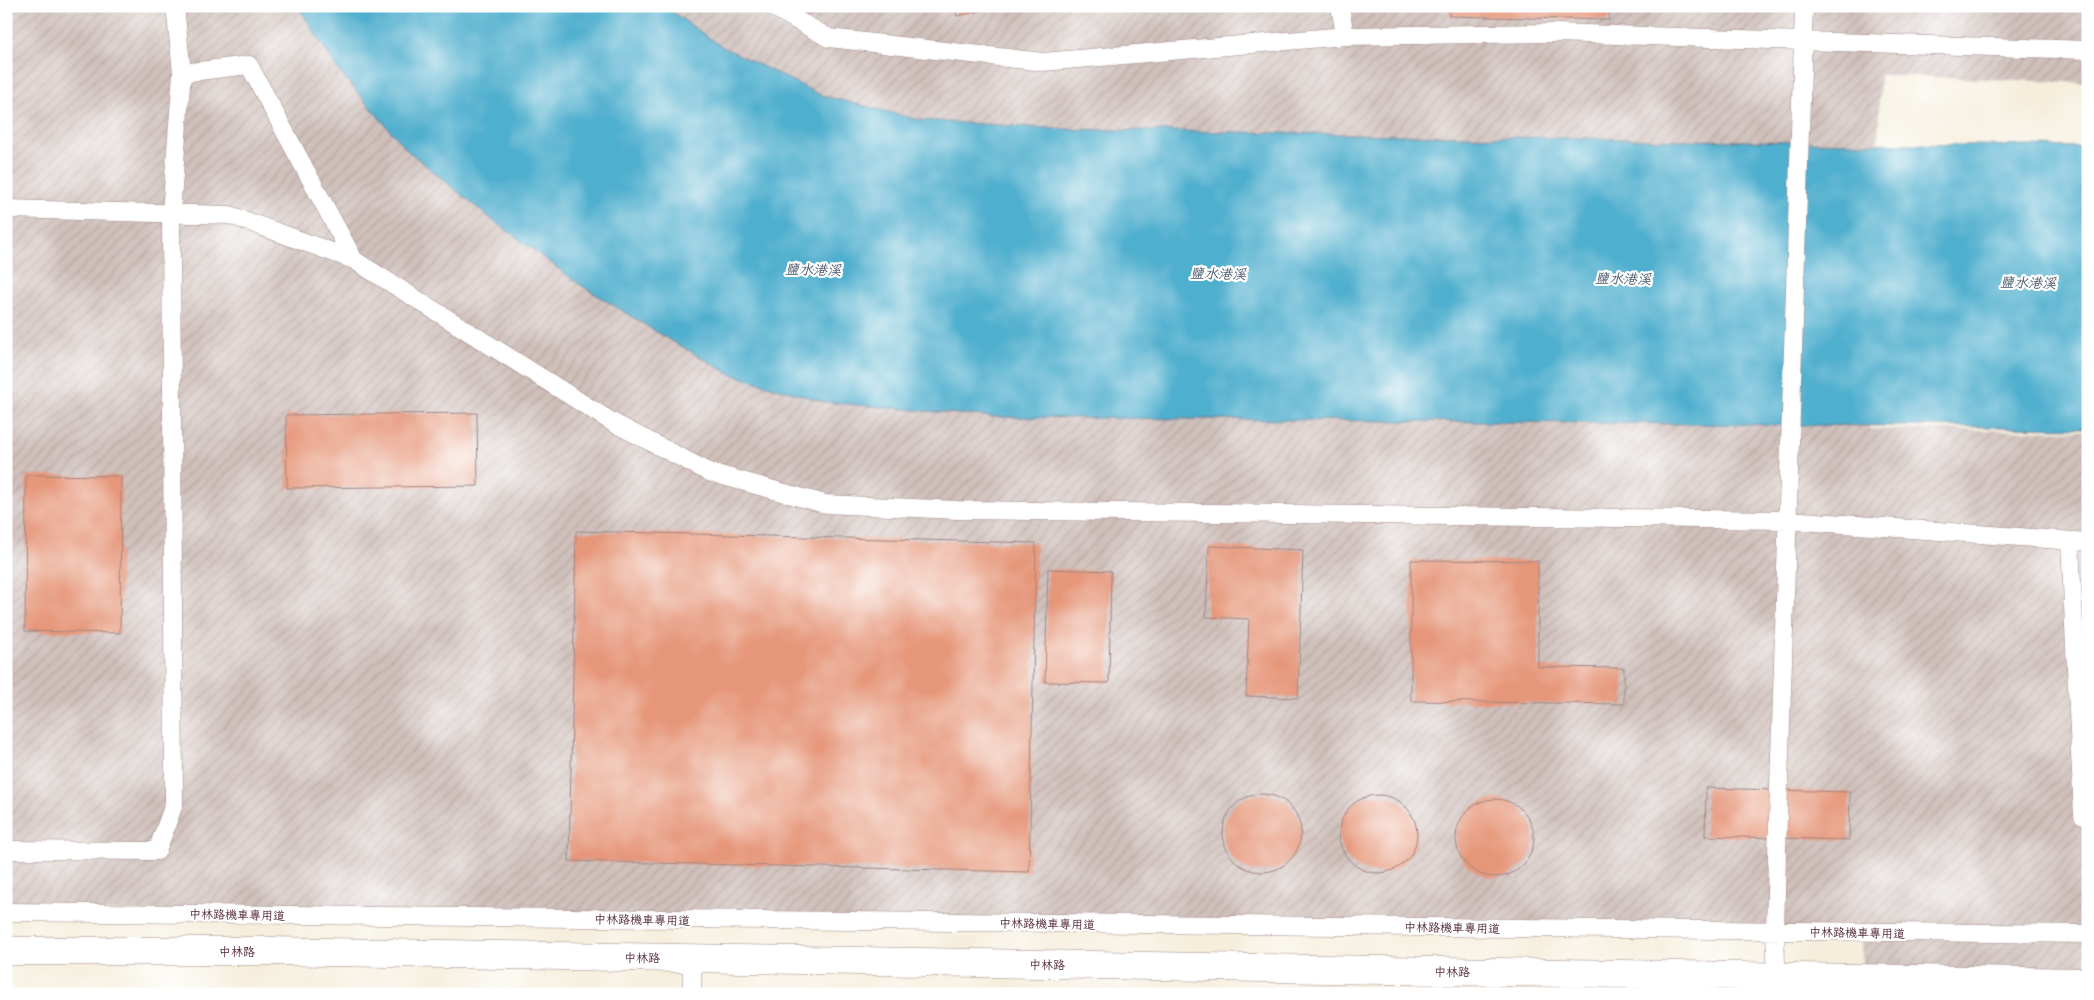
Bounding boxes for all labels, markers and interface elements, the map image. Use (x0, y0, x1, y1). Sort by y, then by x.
water label: 鹽水港溪 (785, 259, 842, 279)
water label: 鹽水港溪 (1190, 263, 1247, 283)
water label: 鹽水港溪 (1595, 268, 1652, 288)
water label: 鹽水港溪 (2000, 272, 2057, 292)
street label: 中林路機車專用道 (189, 905, 285, 923)
street label: 中林路機車專用道 (594, 910, 690, 928)
street label: 中林路機車專用道 (999, 914, 1095, 932)
street label: 中林路機車專用道 (1404, 918, 1500, 936)
street label: 中林路機車專用道 (1809, 923, 1905, 941)
street label: 中林路 (219, 943, 255, 959)
street label: 中林路 (624, 949, 660, 965)
street label: 中林路 (1029, 956, 1065, 972)
street label: 中林路 (1434, 963, 1470, 979)

